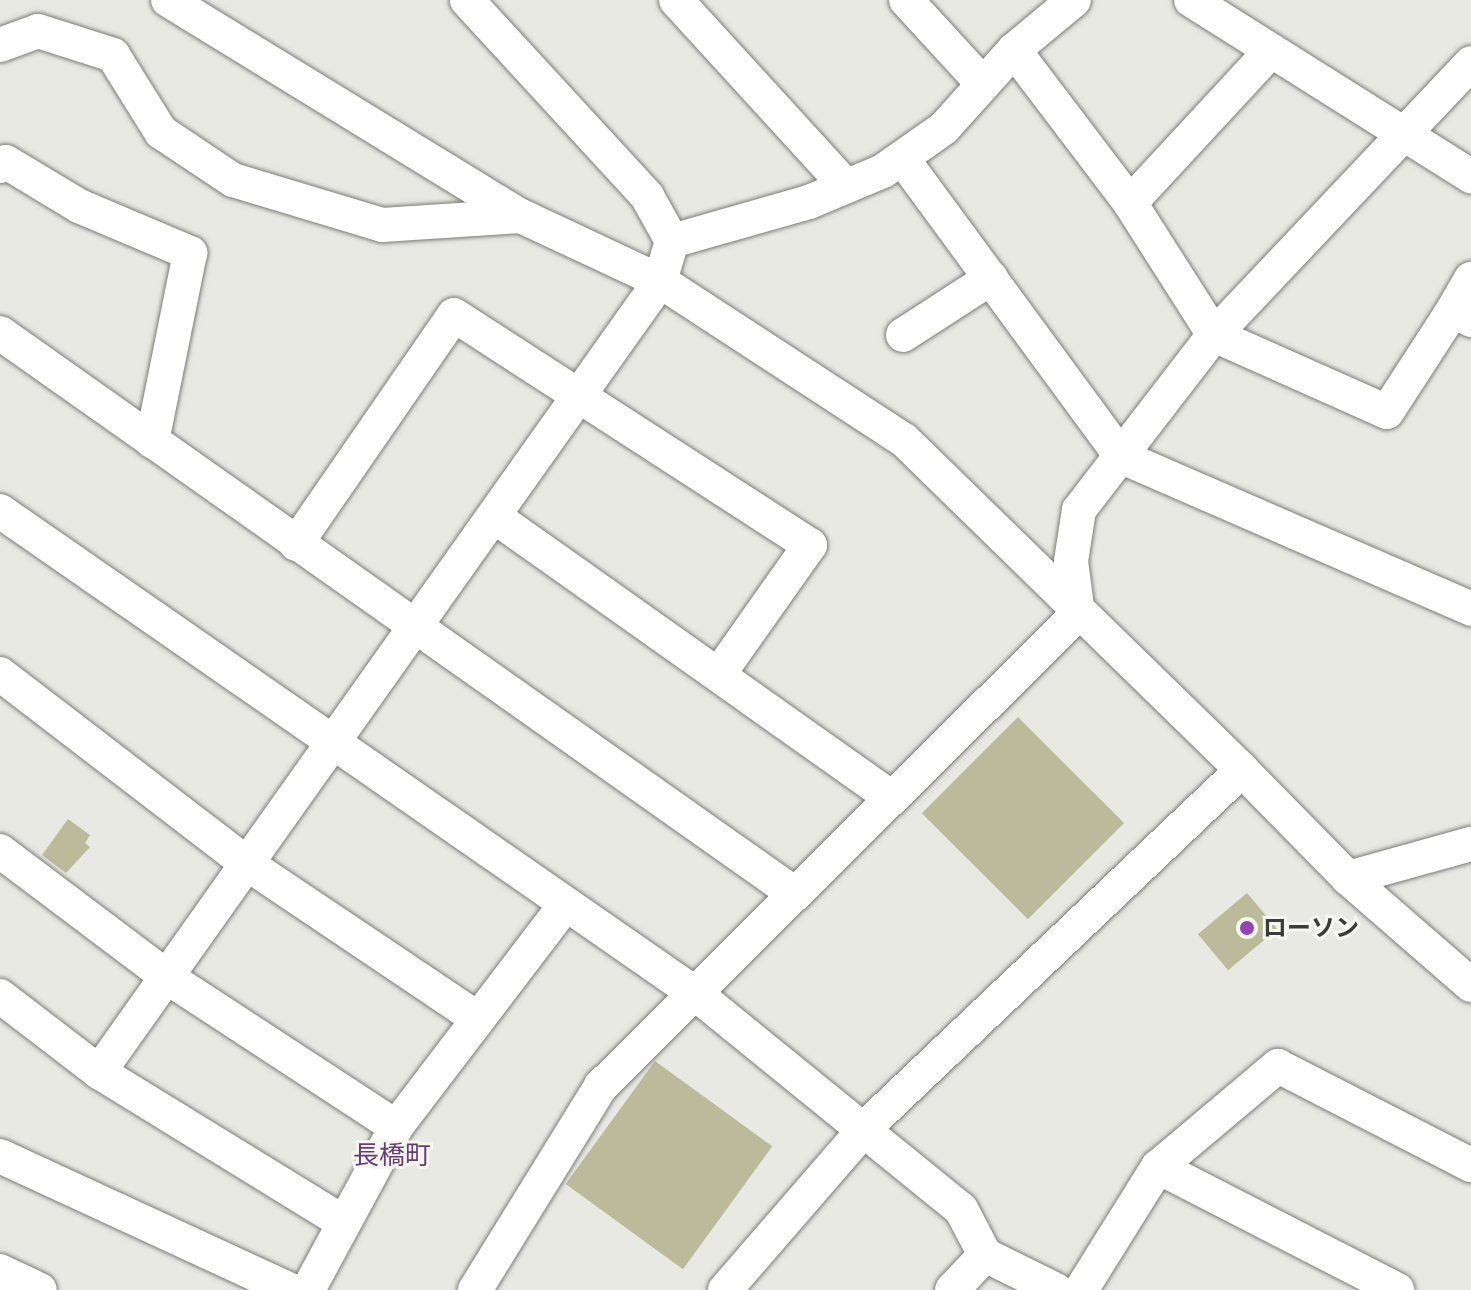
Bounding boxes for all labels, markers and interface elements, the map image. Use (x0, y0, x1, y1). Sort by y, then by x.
place label: ローソン (1263, 914, 1359, 942)
marker: ローソン (1238, 919, 1256, 937)
district label: 長橋町 (353, 1139, 431, 1171)

